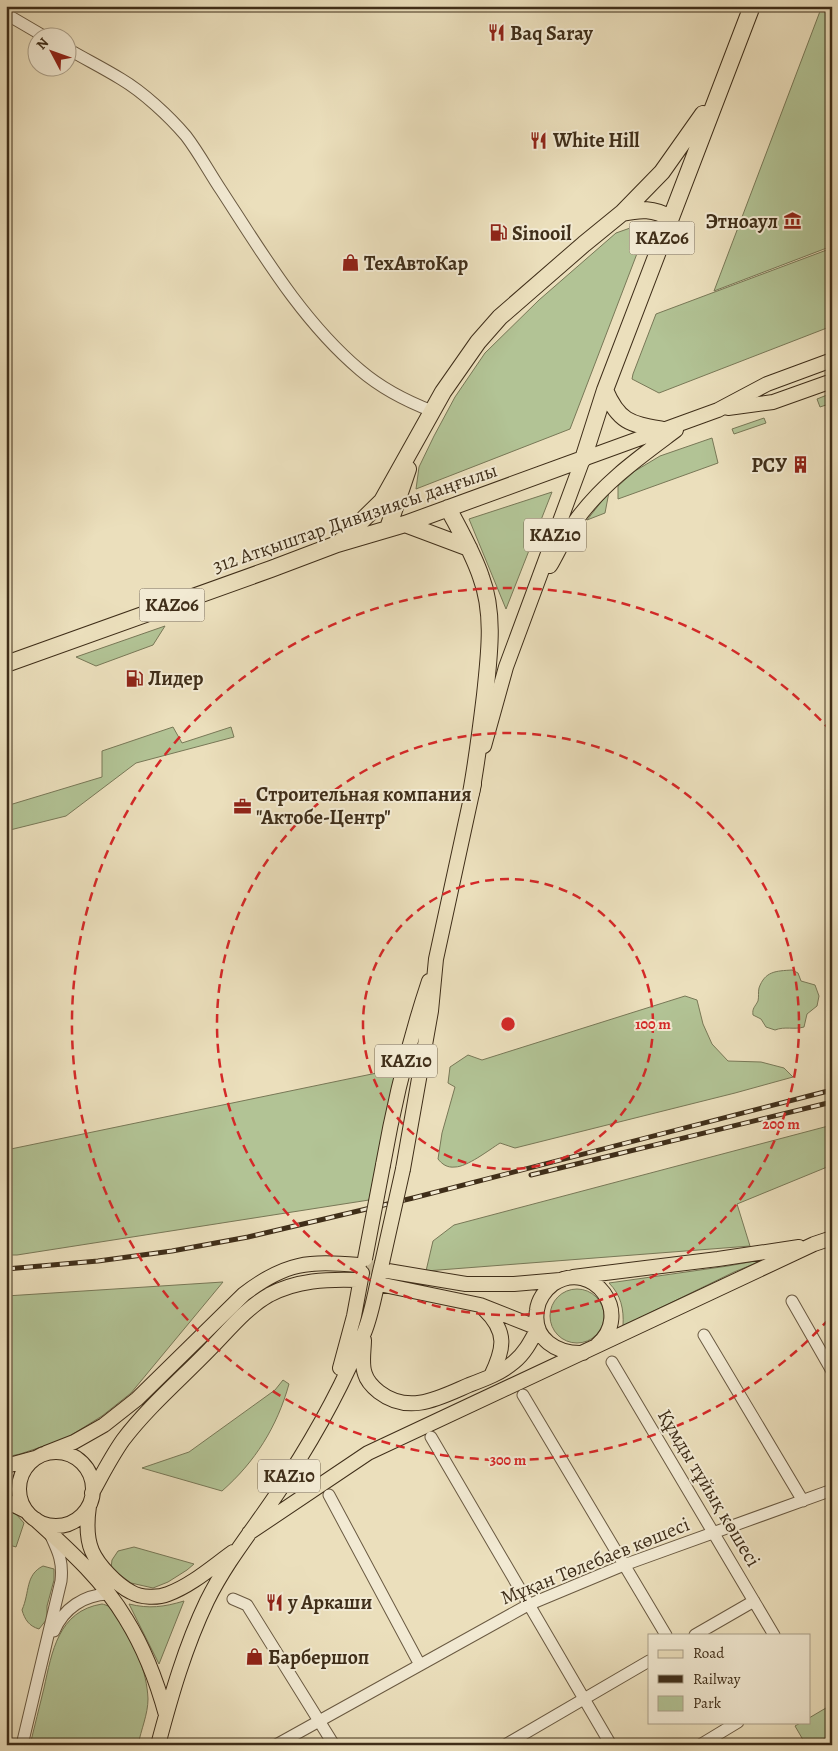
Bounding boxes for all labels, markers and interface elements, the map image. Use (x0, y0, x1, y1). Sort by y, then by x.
place label: Baq Saray (510, 20, 594, 47)
restaurant icon: Baq Saray (486, 23, 506, 43)
north arrow (28, 28, 78, 78)
text: N (32, 34, 53, 54)
place label: White Hill (552, 127, 640, 154)
restaurant icon: White Hill (529, 130, 549, 150)
place label: Этноаул (706, 208, 778, 235)
museum icon: Этноаул (782, 211, 802, 231)
place label: Sinooil (512, 220, 572, 247)
road number: KАZ06 (630, 222, 694, 254)
fuel station icon: Sinooil (488, 223, 508, 243)
place label: ТехАвтоКар (364, 250, 469, 277)
shop icon: ТехАвтоКар (340, 253, 360, 273)
place label: РСУ (751, 452, 787, 479)
building icon: РСУ (791, 455, 811, 475)
street label: 312 Атқыштар Дивизиясы даңғылы (209, 456, 501, 580)
road number: KAZ10 (524, 518, 586, 552)
road number: KАZ06 (140, 588, 204, 622)
place label: Лидер (148, 665, 204, 692)
fuel station icon: Лидер (124, 668, 144, 688)
place label: Строительная компания "Актобе-Центр" (256, 781, 472, 831)
office icon: Строительная компания "Актобе-Центр" (232, 796, 252, 816)
text: 100 m (635, 1014, 671, 1034)
centre of rings (499, 1015, 517, 1033)
road number: KAZ10 (375, 1044, 437, 1078)
text: 200 m (762, 1114, 800, 1134)
street label: Құмды тұйық көшесі (651, 1404, 767, 1572)
text: 300 m (490, 1450, 527, 1470)
road number: KAZ10 (258, 1460, 320, 1492)
street label: Мұқан Төлебаев көшесі (496, 1511, 694, 1611)
place label: у Аркаши (287, 1589, 372, 1616)
restaurant icon: у Аркаши (264, 1592, 284, 1612)
legend (648, 1634, 810, 1724)
text: Road (693, 1643, 725, 1663)
place label: Барбершоп (268, 1644, 369, 1671)
shop icon: Барбершоп (244, 1647, 264, 1667)
text: Railway (693, 1669, 741, 1689)
text: Park (693, 1693, 722, 1713)

